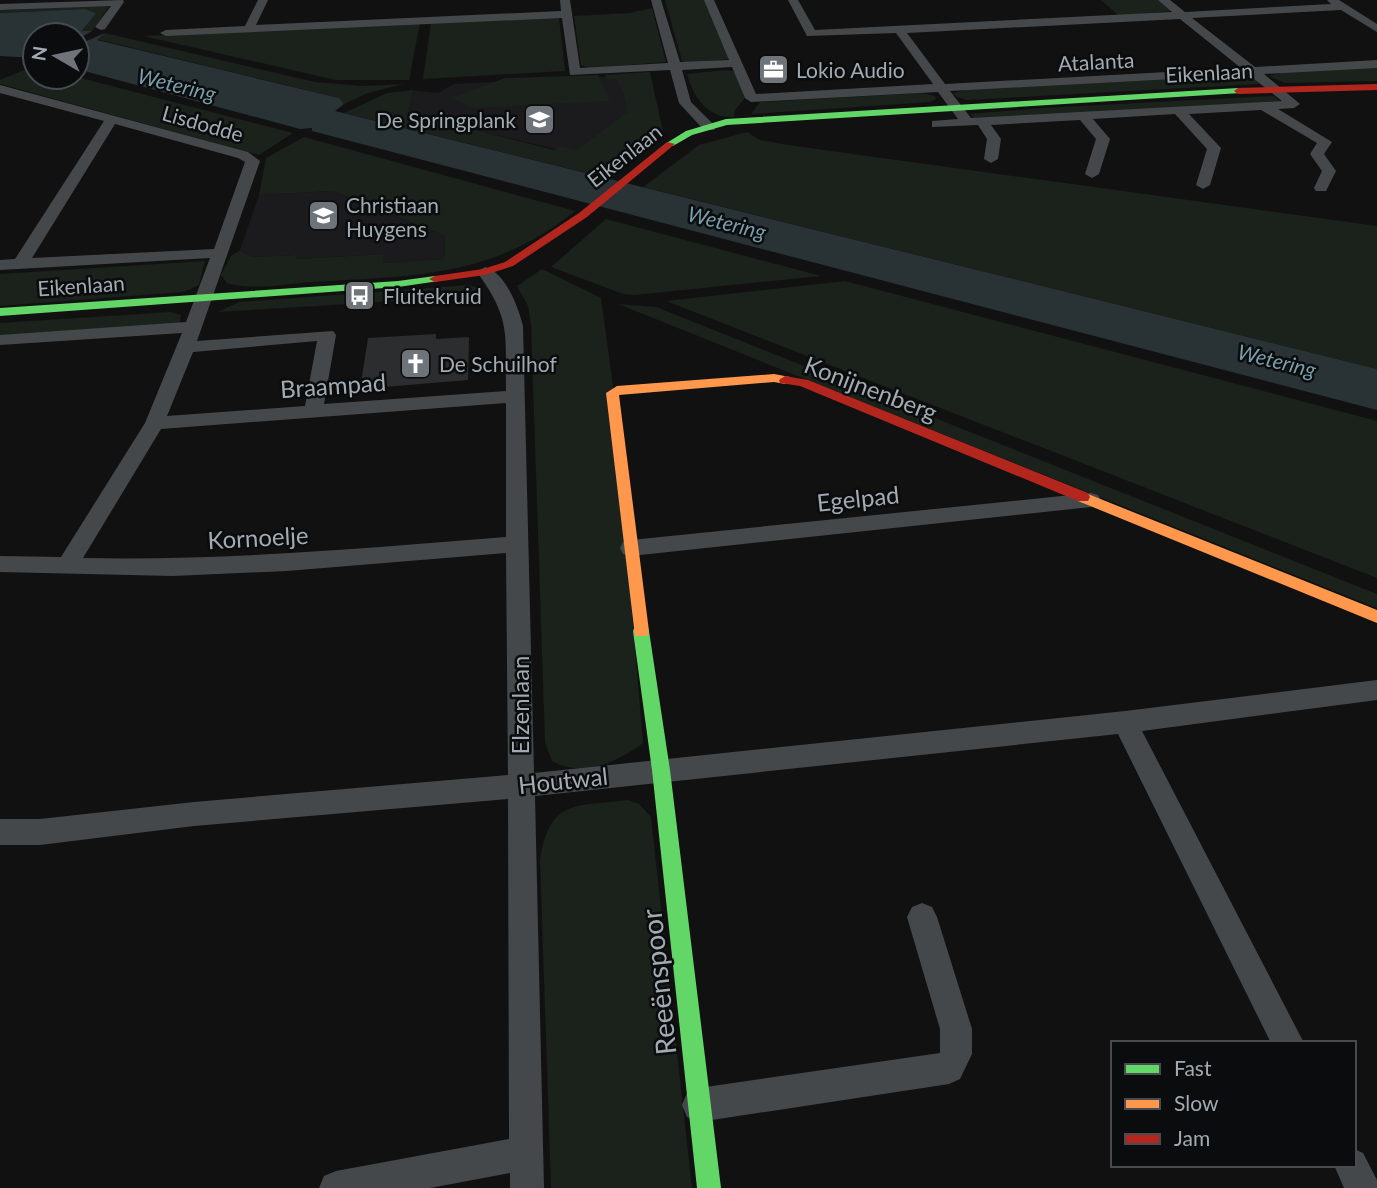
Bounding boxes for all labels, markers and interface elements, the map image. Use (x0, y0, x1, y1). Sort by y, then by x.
north arrow (21, 21, 91, 91)
text: N (26, 44, 51, 62)
street label: Atalanta (1057, 47, 1135, 75)
office icon: Lokio Audio (756, 52, 790, 86)
place label: Lokio Audio (796, 57, 905, 82)
street label: Eikenlaan (1165, 57, 1253, 87)
water label: Wetering (135, 62, 219, 106)
street label: Lisdodde (160, 100, 246, 146)
school or university icon: De Springplank (522, 102, 556, 136)
place label: De Springplank (376, 107, 516, 132)
street label: Eikenlaan (582, 118, 666, 192)
place label: Christiaan Huygens (346, 192, 439, 241)
school or university icon: Christiaan Huygens (306, 199, 340, 233)
water label: Wetering (685, 200, 769, 244)
street label: Eikenlaan (36, 269, 126, 301)
bus stop icon: Fluitekruid (343, 278, 377, 312)
place label: Fluitekruid (383, 283, 482, 308)
water label: Wetering (1235, 338, 1319, 382)
church icon: De Schuilhof (399, 346, 433, 380)
street label: Konijnenberg (800, 349, 942, 427)
place label: De Schuilhof (439, 351, 557, 376)
street label: Braampad (279, 367, 387, 403)
street label: Egelpad (815, 479, 901, 517)
street label: Kornoelje (207, 520, 309, 554)
street label: Elzenlaan (505, 655, 534, 755)
street label: Houtwal (517, 761, 609, 799)
street label: Reeënspoor (633, 907, 683, 1057)
legend (1111, 1041, 1356, 1167)
text: Fast (1174, 1055, 1212, 1080)
text: Slow (1174, 1090, 1219, 1115)
text: Jam (1174, 1125, 1210, 1150)

